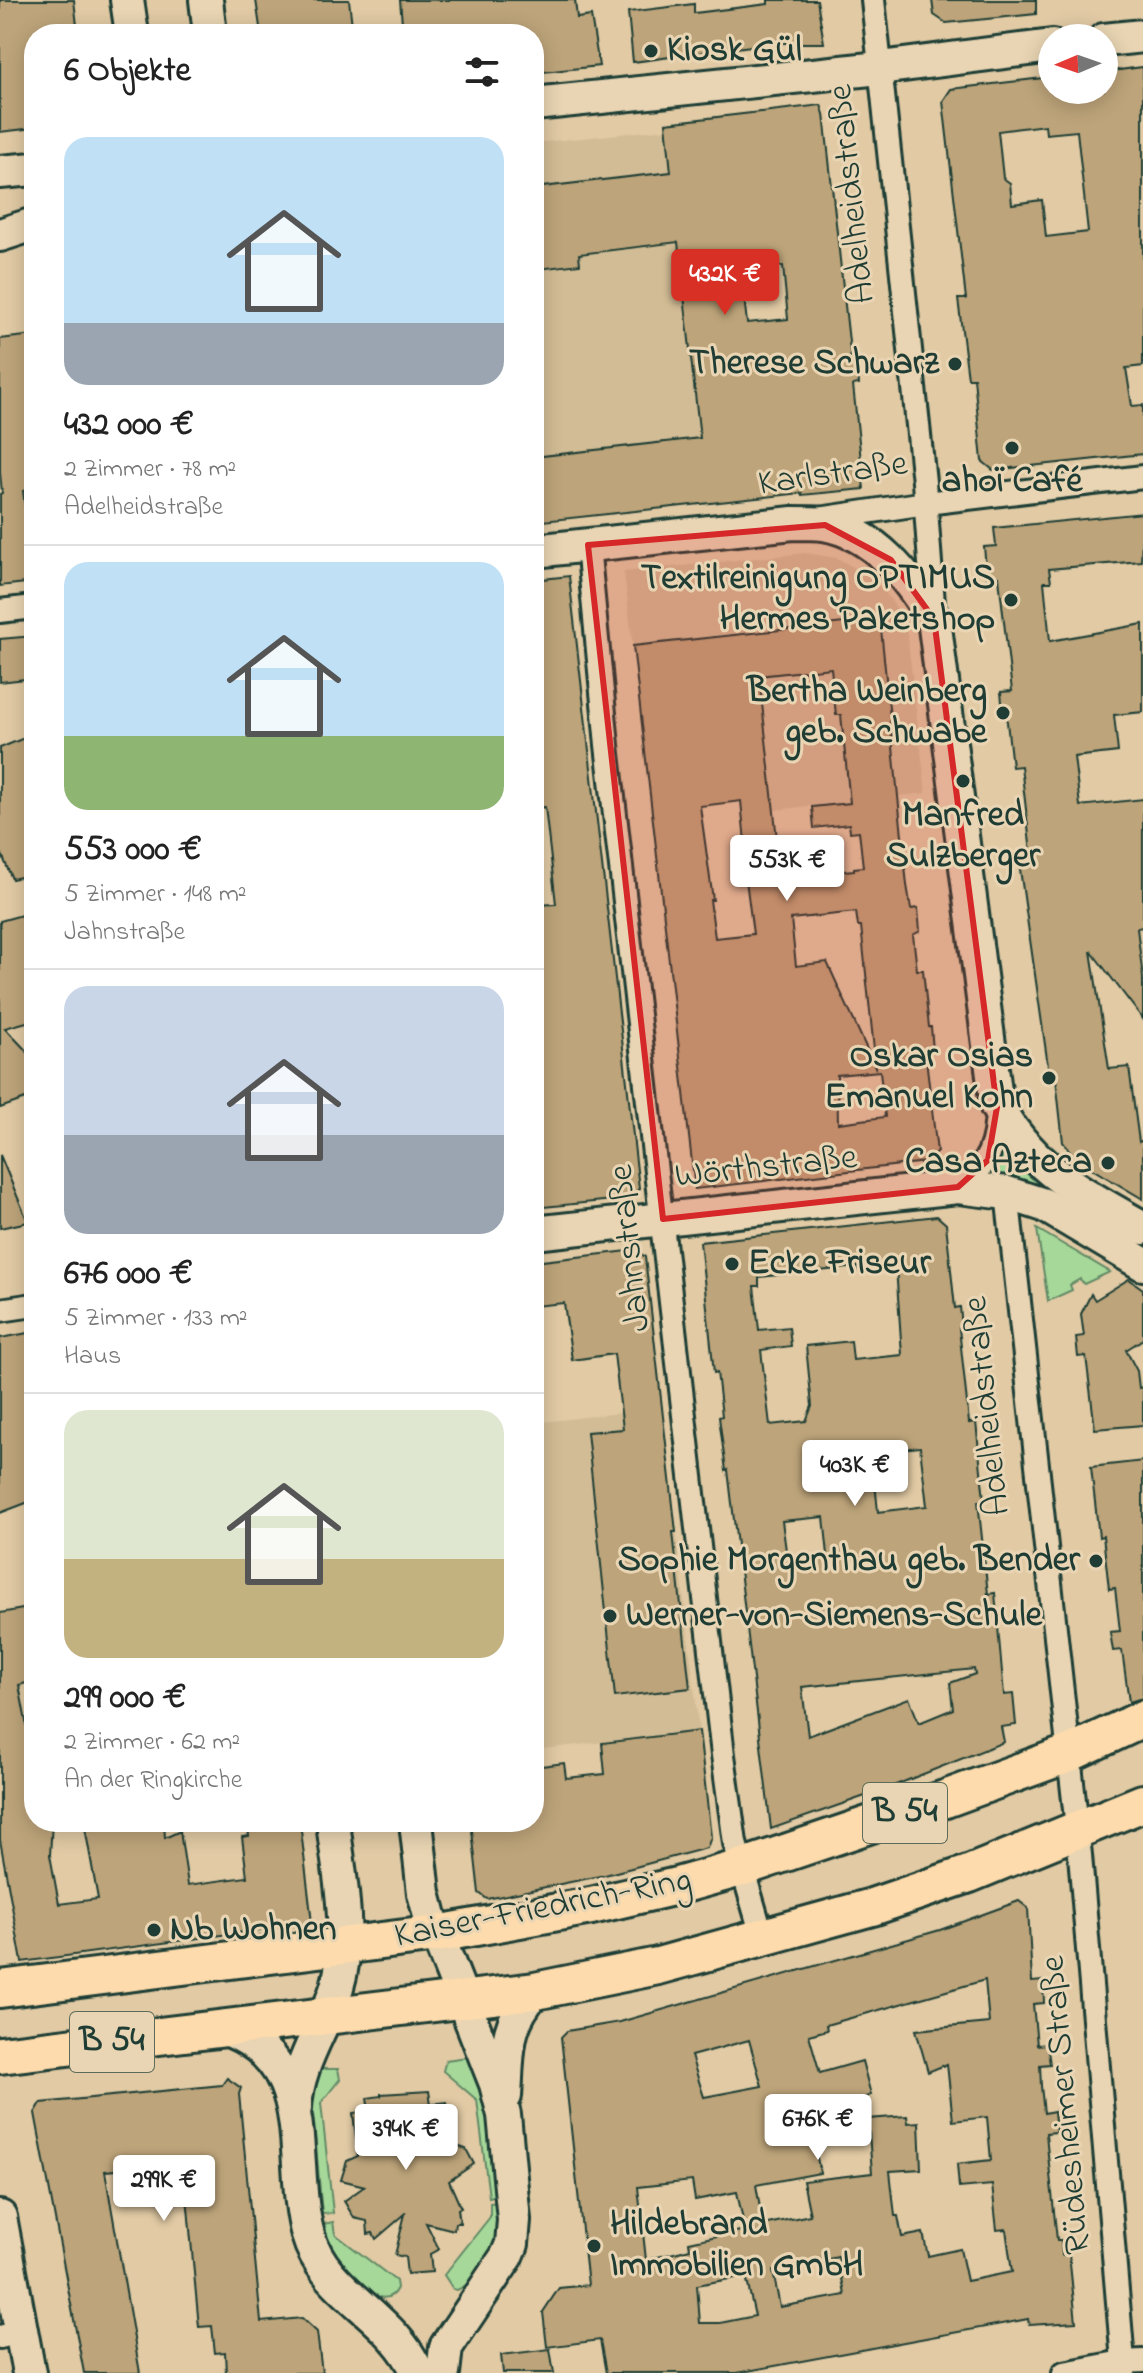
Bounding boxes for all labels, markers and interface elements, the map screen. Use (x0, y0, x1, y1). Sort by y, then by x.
north arrow (1038, 24, 1118, 104)
map controls (1038, 24, 1118, 104)
place label: Kiosk Gül (667, 25, 802, 78)
marker: Kiosk Gül (642, 42, 660, 60)
text: 6 Objekte (64, 47, 191, 97)
icon: filters (460, 50, 504, 94)
street label: Adelheidstraße (815, 81, 891, 306)
icon: home (212, 189, 356, 333)
pin: 432K € (660, 249, 790, 317)
text: 432K € (689, 256, 761, 294)
place label: Therese Schwarz (689, 338, 940, 391)
marker: Therese Schwarz (946, 355, 964, 373)
text: 432 000 € (64, 401, 194, 451)
street label: Karlstraße (755, 438, 912, 512)
marker: ahoï Café (1003, 439, 1021, 457)
text: 2 Zimmer · 78 m² (64, 451, 236, 489)
place label: ahoï Café (942, 456, 1083, 509)
text: Adelheidstraße (64, 489, 223, 527)
place label: Textilreinigung OPTIMUS Hermes Paketshop (641, 553, 995, 647)
marker: Textilreinigung OPTIMUS Hermes Paketshop (1002, 591, 1020, 609)
icon: home (212, 614, 356, 758)
place label: Bertha Weinberg geb. Schwabe (745, 666, 988, 761)
marker: Bertha Weinberg geb. Schwabe (994, 704, 1012, 722)
marker: Manfred Sulzberger (954, 772, 972, 790)
place label: Manfred Sulzberger (886, 790, 1041, 885)
text: 553 000 € (64, 826, 202, 876)
pin: 553K € (722, 835, 852, 903)
text: 553K € (748, 842, 826, 880)
text: 5 Zimmer · 148 m² (64, 876, 247, 914)
text: Jahnstraße (64, 914, 185, 952)
place label: Oskar Osias Emanuel Kohn (824, 1031, 1033, 1125)
icon: home (212, 1038, 356, 1182)
marker: Oskar Osias Emanuel Kohn (1040, 1069, 1058, 1087)
street label: Wörthstraße (672, 1132, 861, 1204)
place label: Casa Azteca (905, 1137, 1092, 1190)
marker: Casa Azteca (1099, 1154, 1117, 1172)
street label: Jahnstraße (596, 1161, 666, 1334)
place label: Ecke Friseur (748, 1238, 932, 1291)
text: 676 000 € (64, 1250, 193, 1300)
marker: Ecke Friseur (723, 1255, 741, 1273)
street label: Adelheidstraße (950, 1293, 1026, 1518)
text: 5 Zimmer · 133 m² (64, 1300, 248, 1338)
text: Haus (64, 1338, 121, 1376)
pin: 403K € (790, 1440, 920, 1508)
text: 403K € (820, 1447, 890, 1485)
icon: home (212, 1462, 356, 1606)
place label: Sophie Morgenthau geb. Bender (618, 1535, 1081, 1589)
marker: Sophie Morgenthau geb. Bender (1087, 1552, 1105, 1570)
place label: Werner-von-Siemens-Schule (626, 1590, 1043, 1643)
marker: Werner-von-Siemens-Schule (601, 1607, 619, 1625)
text: 299 000 € (64, 1674, 186, 1724)
text: 2 Zimmer · 62 m² (64, 1724, 240, 1762)
text: An der Ringkirche (64, 1762, 242, 1800)
road number: B 54 (863, 1783, 947, 1843)
street label: Kaiser-Friedrich-Ring (390, 1854, 696, 1964)
place label: Nb Wohnen (170, 1904, 337, 1957)
marker: Nb Wohnen (145, 1921, 163, 1939)
street label: Rüdesheimer Straße (1027, 1953, 1106, 2257)
road number: B 54 (70, 2012, 154, 2072)
pin: 676K € (753, 2094, 883, 2162)
text: 676K € (783, 2101, 853, 2139)
pin: 394K € (341, 2104, 471, 2172)
text: 394K € (373, 2111, 439, 2149)
pin: 299K € (99, 2155, 229, 2223)
text: 299K € (131, 2162, 197, 2200)
place label: Hildebrand Immobilien GmbH (610, 2199, 863, 2293)
marker: Hildebrand Immobilien GmbH (585, 2237, 603, 2255)

